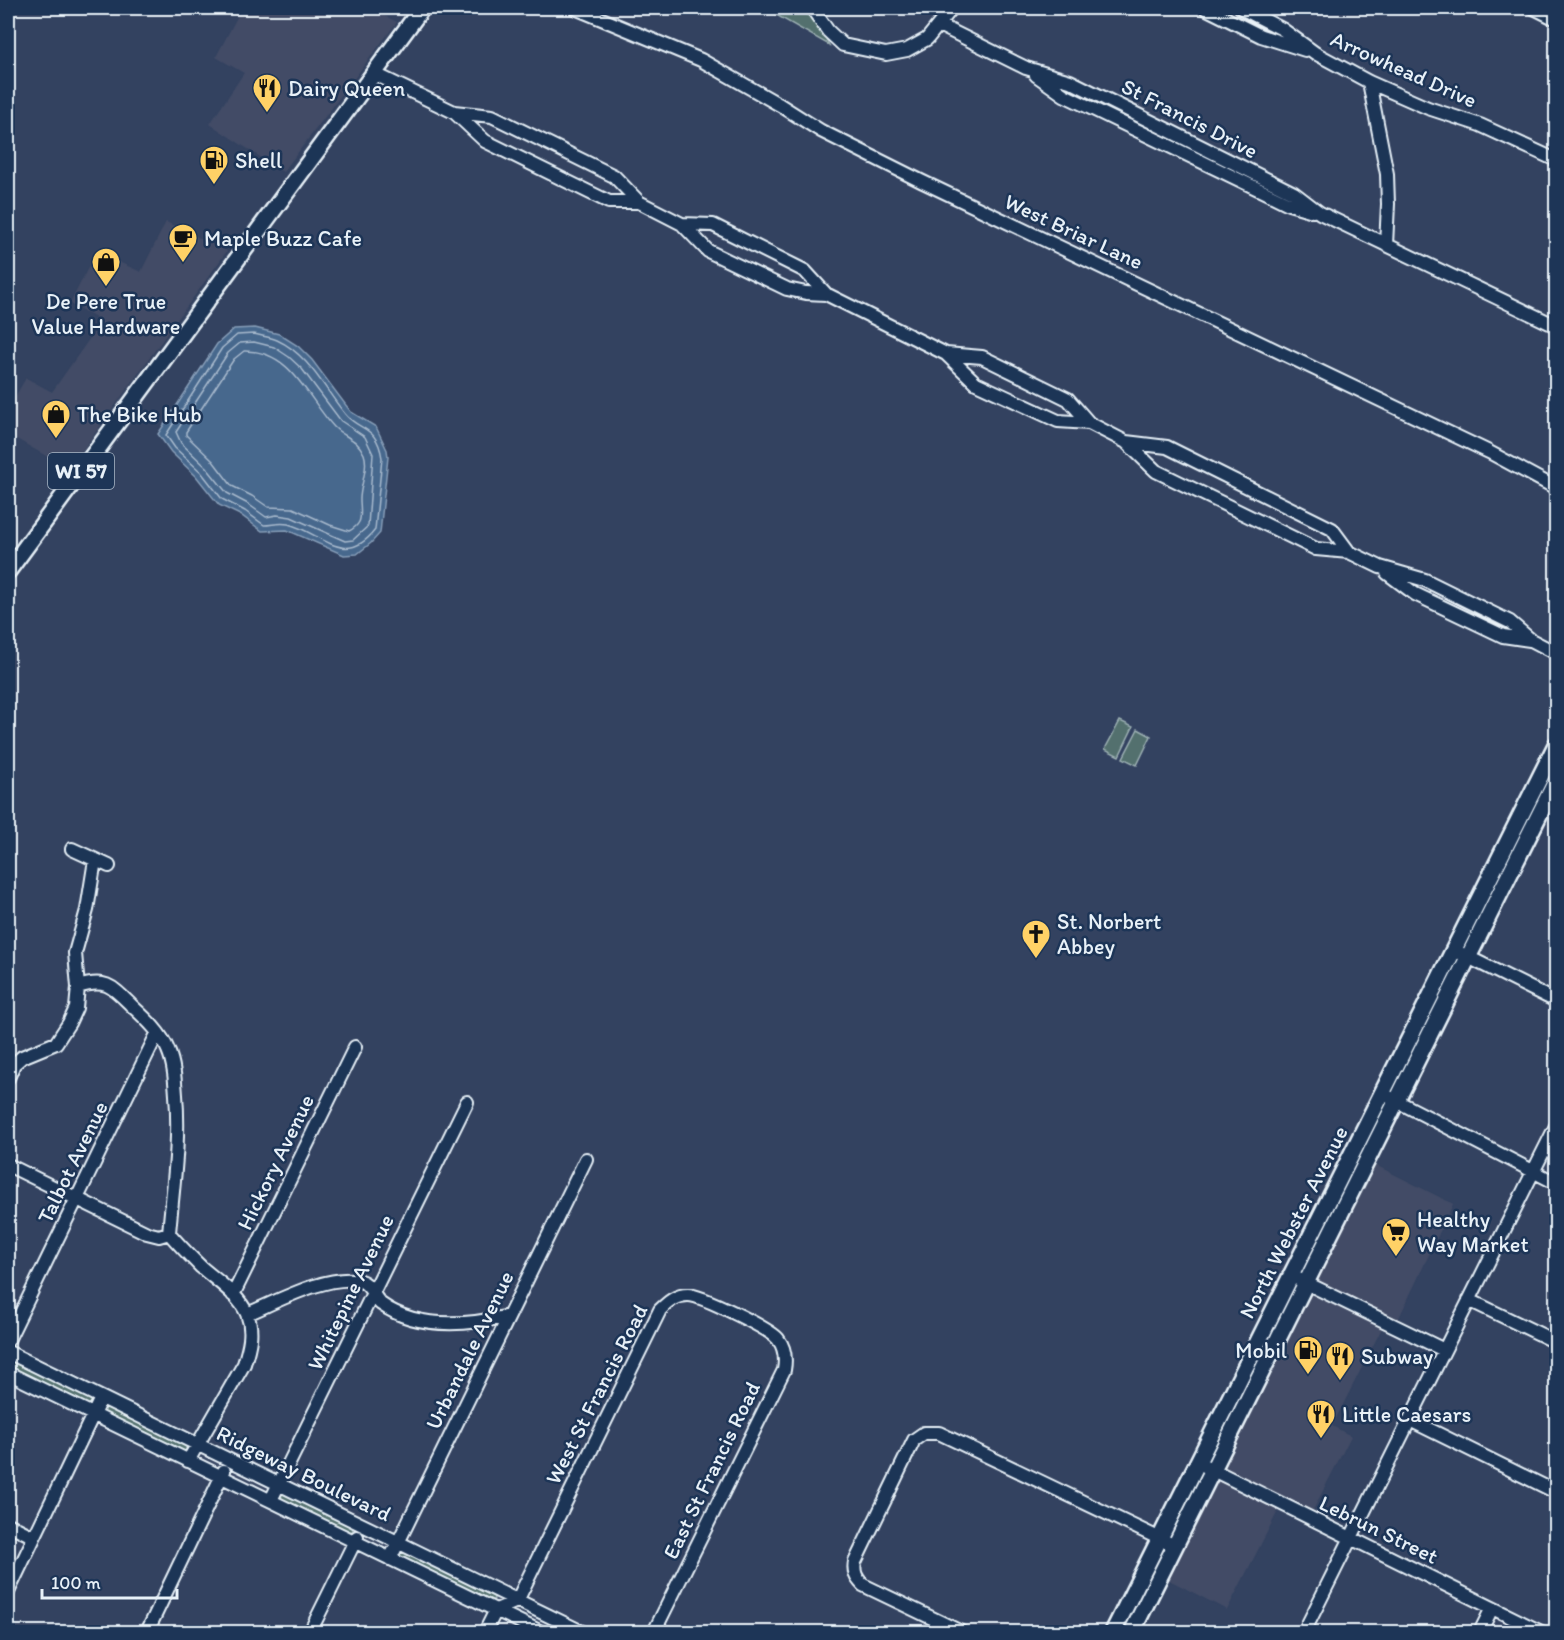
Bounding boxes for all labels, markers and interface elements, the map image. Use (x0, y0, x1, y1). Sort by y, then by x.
street label: Arrowhead Drive (1326, 25, 1481, 114)
restaurant icon: Dairy Queen (251, 72, 283, 114)
street label: St Francis Drive (1117, 72, 1262, 164)
place label: Dairy Queen (288, 75, 406, 102)
fuel station icon: Shell (198, 144, 230, 186)
place label: Shell (235, 147, 282, 174)
street label: West Briar Lane (1000, 188, 1147, 275)
cafe icon: Maple Buzz Cafe (167, 222, 199, 264)
place label: Maple Buzz Cafe (204, 225, 362, 252)
shop icon: De Pere True Value Hardware (90, 246, 122, 288)
place label: De Pere True Value Hardware (32, 288, 180, 340)
shop icon: The Bike Hub (40, 398, 72, 440)
place label: The Bike Hub (77, 401, 202, 428)
road number: WI 57 (48, 453, 114, 489)
place label: St. Norbert Abbey (1057, 908, 1161, 960)
church icon: St. Norbert Abbey (1020, 918, 1052, 960)
street label: Hickory Avenue (231, 1090, 320, 1234)
street label: Talbot Avenue (31, 1097, 114, 1228)
street label: North Webster Avenue (1233, 1121, 1354, 1323)
place label: Healthy Way Market (1417, 1206, 1529, 1258)
street label: Whitepine Avenue (301, 1210, 400, 1375)
supermarket icon: Healthy Way Market (1380, 1216, 1412, 1258)
street label: Urbandale Avenue (419, 1266, 520, 1434)
street label: West St Francis Road (539, 1299, 654, 1489)
fuel station icon: Mobil (1292, 1334, 1324, 1376)
place label: Mobil (1235, 1337, 1287, 1364)
restaurant icon: Subway (1324, 1340, 1356, 1382)
place label: Subway (1361, 1343, 1434, 1370)
street label: East St Francis Road (657, 1377, 766, 1563)
restaurant icon: Little Caesars (1305, 1398, 1337, 1440)
place label: Little Caesars (1342, 1401, 1471, 1428)
street label: Ridgeway Boulevard (212, 1419, 396, 1528)
street label: Lebrun Street (1315, 1489, 1443, 1570)
scale bar (42, 1562, 177, 1600)
text: 100 m (51, 1572, 101, 1594)

